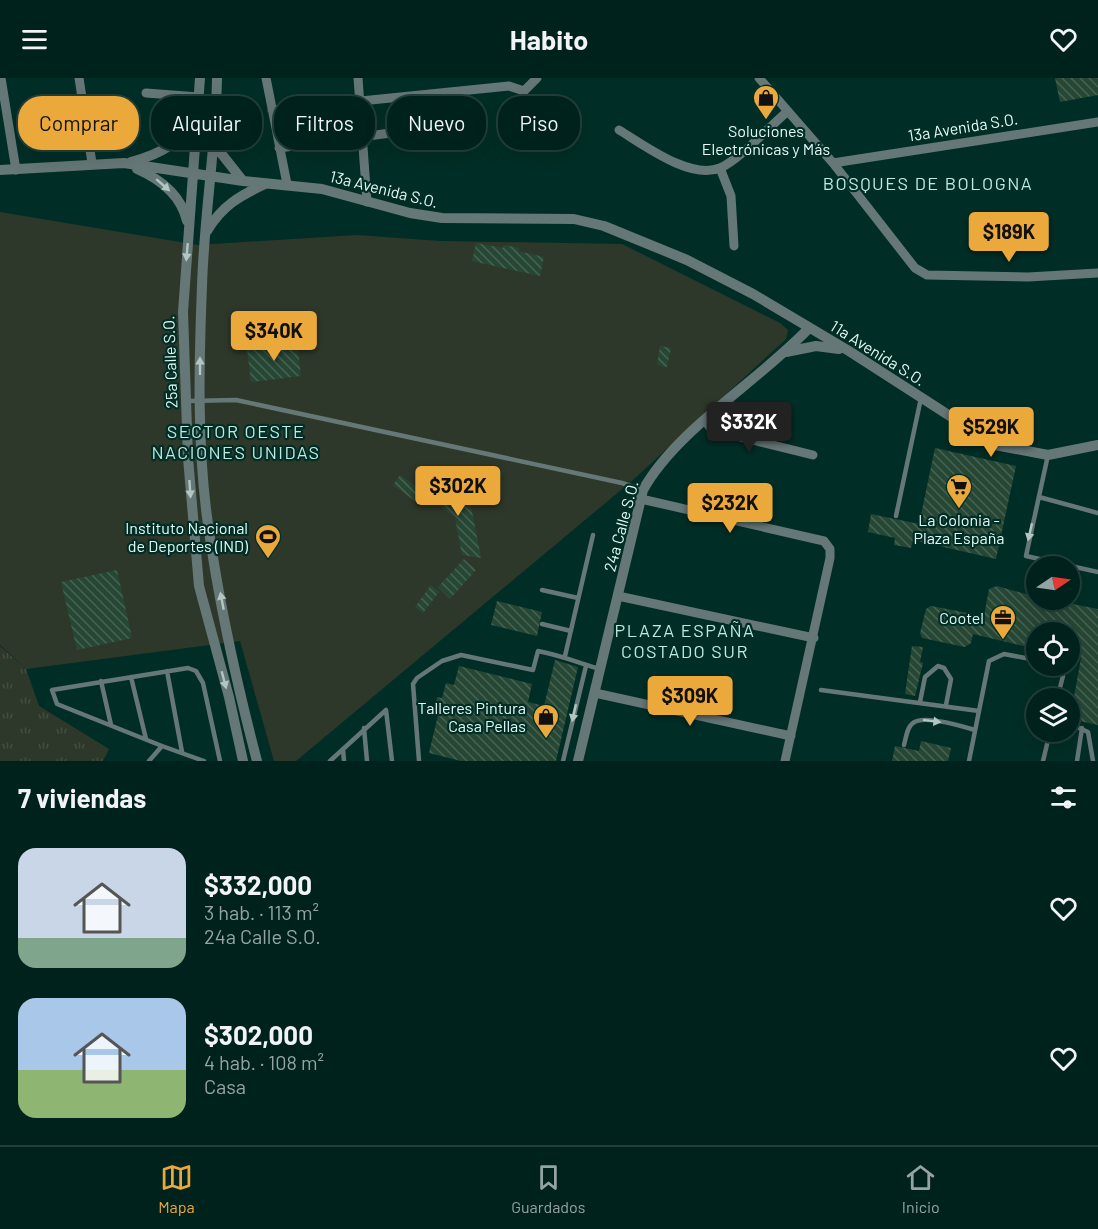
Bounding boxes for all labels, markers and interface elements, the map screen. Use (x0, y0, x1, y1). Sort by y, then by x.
icon: menu (18, 23, 51, 56)
text: Habito (510, 23, 588, 55)
icon: heart (1047, 23, 1080, 56)
shop icon: Soluciones Electrónicas y Más (751, 83, 781, 121)
chip: Comprar (18, 96, 139, 150)
chip: Alquilar (151, 96, 262, 150)
chip: Filtros (274, 96, 375, 150)
chip: Nuevo (387, 96, 486, 150)
chip: Piso (498, 96, 580, 150)
street label: 13a Avenida S.O. (907, 108, 1019, 145)
place label: Soluciones Electrónicas y Más (702, 121, 830, 158)
street label: 13a Avenida S.O. (328, 166, 440, 211)
district label: BOSQUES DE BOLOGNA (823, 172, 1033, 194)
one-way arrow (156, 179, 171, 192)
pin: $189K (967, 212, 1051, 263)
text: $189K (983, 219, 1035, 243)
one-way arrow (182, 243, 192, 262)
pin: $340K (232, 311, 316, 362)
street label: 25a Calle S.O. (158, 315, 181, 409)
street label: 11a Avenida S.O. (827, 316, 929, 389)
text: $340K (245, 318, 303, 342)
one-way arrow (195, 356, 205, 375)
pin: $332K (707, 402, 791, 453)
pin: $529K (949, 407, 1033, 458)
text: $332K (721, 409, 777, 433)
text: $529K (963, 414, 1019, 438)
district label: SECTOR OESTE NACIONES UNIDAS (151, 420, 321, 463)
pin: $302K (416, 466, 500, 517)
supermarket icon: La Colonia - Plaza España (944, 472, 974, 510)
text: $302K (429, 473, 487, 497)
street label: 24a Calle S.O. (599, 478, 642, 573)
one-way arrow (185, 479, 195, 498)
pin: $232K (688, 483, 772, 534)
text: $232K (702, 490, 758, 514)
place label: La Colonia - Plaza España (913, 510, 1005, 547)
place label: Instituto Nacional de Deportes (IND) (125, 518, 249, 555)
sports icon: Instituto Nacional de Deportes (IND) (253, 522, 283, 560)
one-way arrow (1025, 523, 1035, 541)
north arrow (1026, 556, 1080, 610)
map controls (1026, 556, 1080, 742)
one-way arrow (217, 592, 226, 611)
office icon: Cootel (988, 603, 1018, 641)
place label: Cootel (939, 608, 984, 627)
district label: PLAZA ESPAÑA COSTADO SUR (614, 619, 756, 662)
button: locate (1026, 622, 1080, 676)
one-way arrow (220, 671, 230, 689)
pin: $309K (648, 676, 732, 727)
text: $309K (662, 683, 718, 707)
button: layers (1026, 688, 1080, 742)
place label: Talleres Pintura Casa Pellas (418, 698, 526, 735)
shop icon: Talleres Pintura Casa Pellas (531, 702, 561, 740)
one-way arrow (568, 704, 578, 722)
one-way arrow (922, 716, 941, 726)
icon: filters (1047, 781, 1080, 814)
text: 7 viviendas (18, 782, 146, 813)
text: $332,000 (204, 869, 312, 900)
icon: home (66, 872, 138, 944)
icon: heart (1047, 892, 1080, 925)
text: 3 hab. · 113 m² (204, 900, 319, 924)
text: 24a Calle S.O. (204, 924, 321, 948)
text: $302,000 (204, 1019, 313, 1050)
icon: home (66, 1022, 138, 1094)
icon: heart (1047, 1042, 1080, 1075)
text: 4 hab. · 108 m² (204, 1050, 324, 1074)
text: Casa (204, 1074, 246, 1098)
tab: Mapa (158, 1161, 195, 1216)
tab: Guardados (511, 1161, 586, 1216)
tab: Inicio (902, 1161, 940, 1216)

